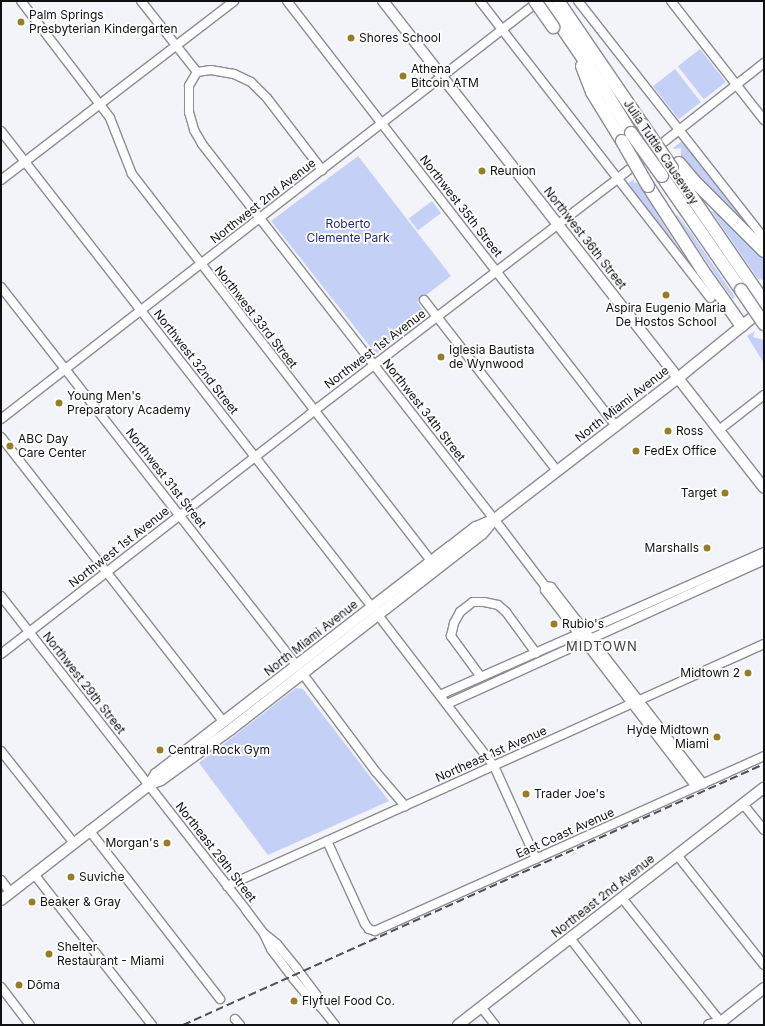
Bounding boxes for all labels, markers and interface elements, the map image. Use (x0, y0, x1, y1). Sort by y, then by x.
place label: Palm Springs Presbyterian Kindergarten (29, 8, 178, 36)
marker: Palm Springs Presbyterian Kindergarten (16, 17, 26, 27)
place label: Shores School (359, 31, 441, 45)
marker: Shores School (346, 33, 356, 43)
place label: Athena Bitcoin ATM (411, 62, 479, 90)
marker: Athena Bitcoin ATM (398, 71, 408, 81)
street label: Julia Tuttle Causeway (620, 97, 702, 207)
street label: Northwest 35th Street (417, 152, 505, 260)
street label: Northwest 2nd Avenue (208, 155, 318, 247)
place label: Reunion (490, 164, 536, 178)
marker: Reunion (477, 166, 487, 176)
street label: Northwest 36th Street (541, 184, 629, 292)
park label: Roberto Clemente Park (306, 217, 390, 245)
street label: Northwest 33rd Street (212, 263, 300, 371)
marker: Aspira Eugenio Maria De Hostos School (661, 290, 671, 300)
place label: Aspira Eugenio Maria De Hostos School (606, 301, 726, 329)
street label: Northwest 1st Avenue (322, 306, 428, 392)
street label: Northwest 32nd Street (151, 307, 241, 417)
place label: Iglesia Bautista de Wynwood (449, 343, 534, 371)
marker: Iglesia Bautista de Wynwood (436, 352, 446, 362)
street label: Northwest 34th Street (380, 356, 468, 464)
street label: North Miami Avenue (572, 363, 672, 445)
place label: Young Men's Preparatory Academy (67, 389, 191, 417)
marker: Young Men's Preparatory Academy (54, 398, 64, 408)
place label: Ross (676, 424, 703, 438)
street label: Northwest 31st Street (123, 426, 209, 530)
marker: Ross (663, 426, 673, 436)
place label: ABC Day Care Center (18, 432, 86, 460)
marker: ABC Day Care Center (5, 441, 15, 451)
place label: FedEx Office (644, 444, 716, 458)
marker: FedEx Office (631, 446, 641, 456)
place label: Target (681, 486, 717, 500)
marker: Target (720, 488, 730, 498)
street label: Northwest 1st Avenue (66, 504, 172, 590)
place label: Marshalls (645, 541, 699, 555)
marker: Marshalls (702, 543, 712, 553)
street label: North Miami Avenue (261, 597, 361, 679)
place label: Rubio's (562, 617, 604, 631)
marker: Rubio's (549, 619, 559, 629)
street label: Northwest 29th Street (40, 629, 128, 737)
district label: MIDTOWN (566, 638, 638, 654)
place label: Midtown 2 (680, 666, 740, 680)
marker: Midtown 2 (743, 668, 753, 678)
street label: Northeast 1st Avenue (433, 723, 549, 785)
place label: Hyde Midtown Miami (627, 723, 709, 751)
marker: Hyde Midtown Miami (712, 732, 722, 742)
place label: Central Rock Gym (168, 743, 270, 757)
marker: Central Rock Gym (155, 745, 165, 755)
place label: Trader Joe's (534, 787, 605, 801)
marker: Trader Joe's (521, 789, 531, 799)
street label: Northeast 29th Street (173, 799, 259, 905)
street label: East Coast Avenue (514, 805, 616, 861)
place label: Morgan's (106, 836, 159, 850)
marker: Morgan's (162, 838, 172, 848)
street label: Northeast 2nd Avenue (549, 851, 657, 941)
place label: Suviche (79, 870, 124, 884)
marker: Suviche (66, 872, 76, 882)
place label: Beaker & Gray (40, 895, 121, 909)
marker: Beaker & Gray (27, 897, 37, 907)
place label: Shelter Restaurant - Miami (57, 940, 164, 968)
marker: Shelter Restaurant - Miami (44, 949, 54, 959)
place label: Dōma (27, 978, 60, 992)
marker: Dōma (14, 980, 24, 990)
place label: Flyfuel Food Co. (302, 994, 395, 1008)
marker: Flyfuel Food Co. (289, 996, 299, 1006)

